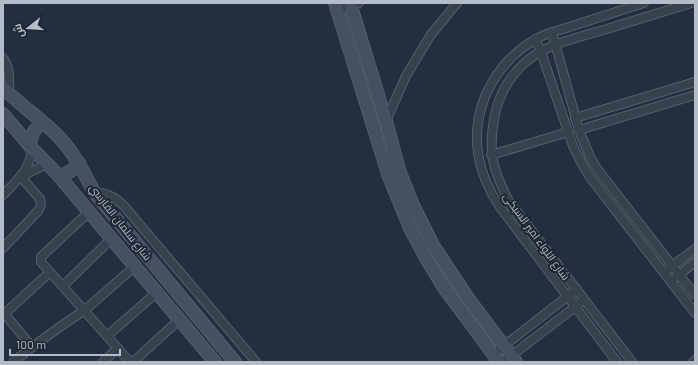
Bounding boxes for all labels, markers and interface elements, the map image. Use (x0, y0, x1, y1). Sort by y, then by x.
north arrow (8, 8, 48, 48)
text: ش (10, 22, 27, 40)
street label: شارع سلمان الفارسي (86, 181, 155, 264)
street label: شارع اللواء امير السبكى (499, 190, 573, 283)
scale bar (10, 331, 120, 357)
text: 100 m (16, 337, 46, 351)

